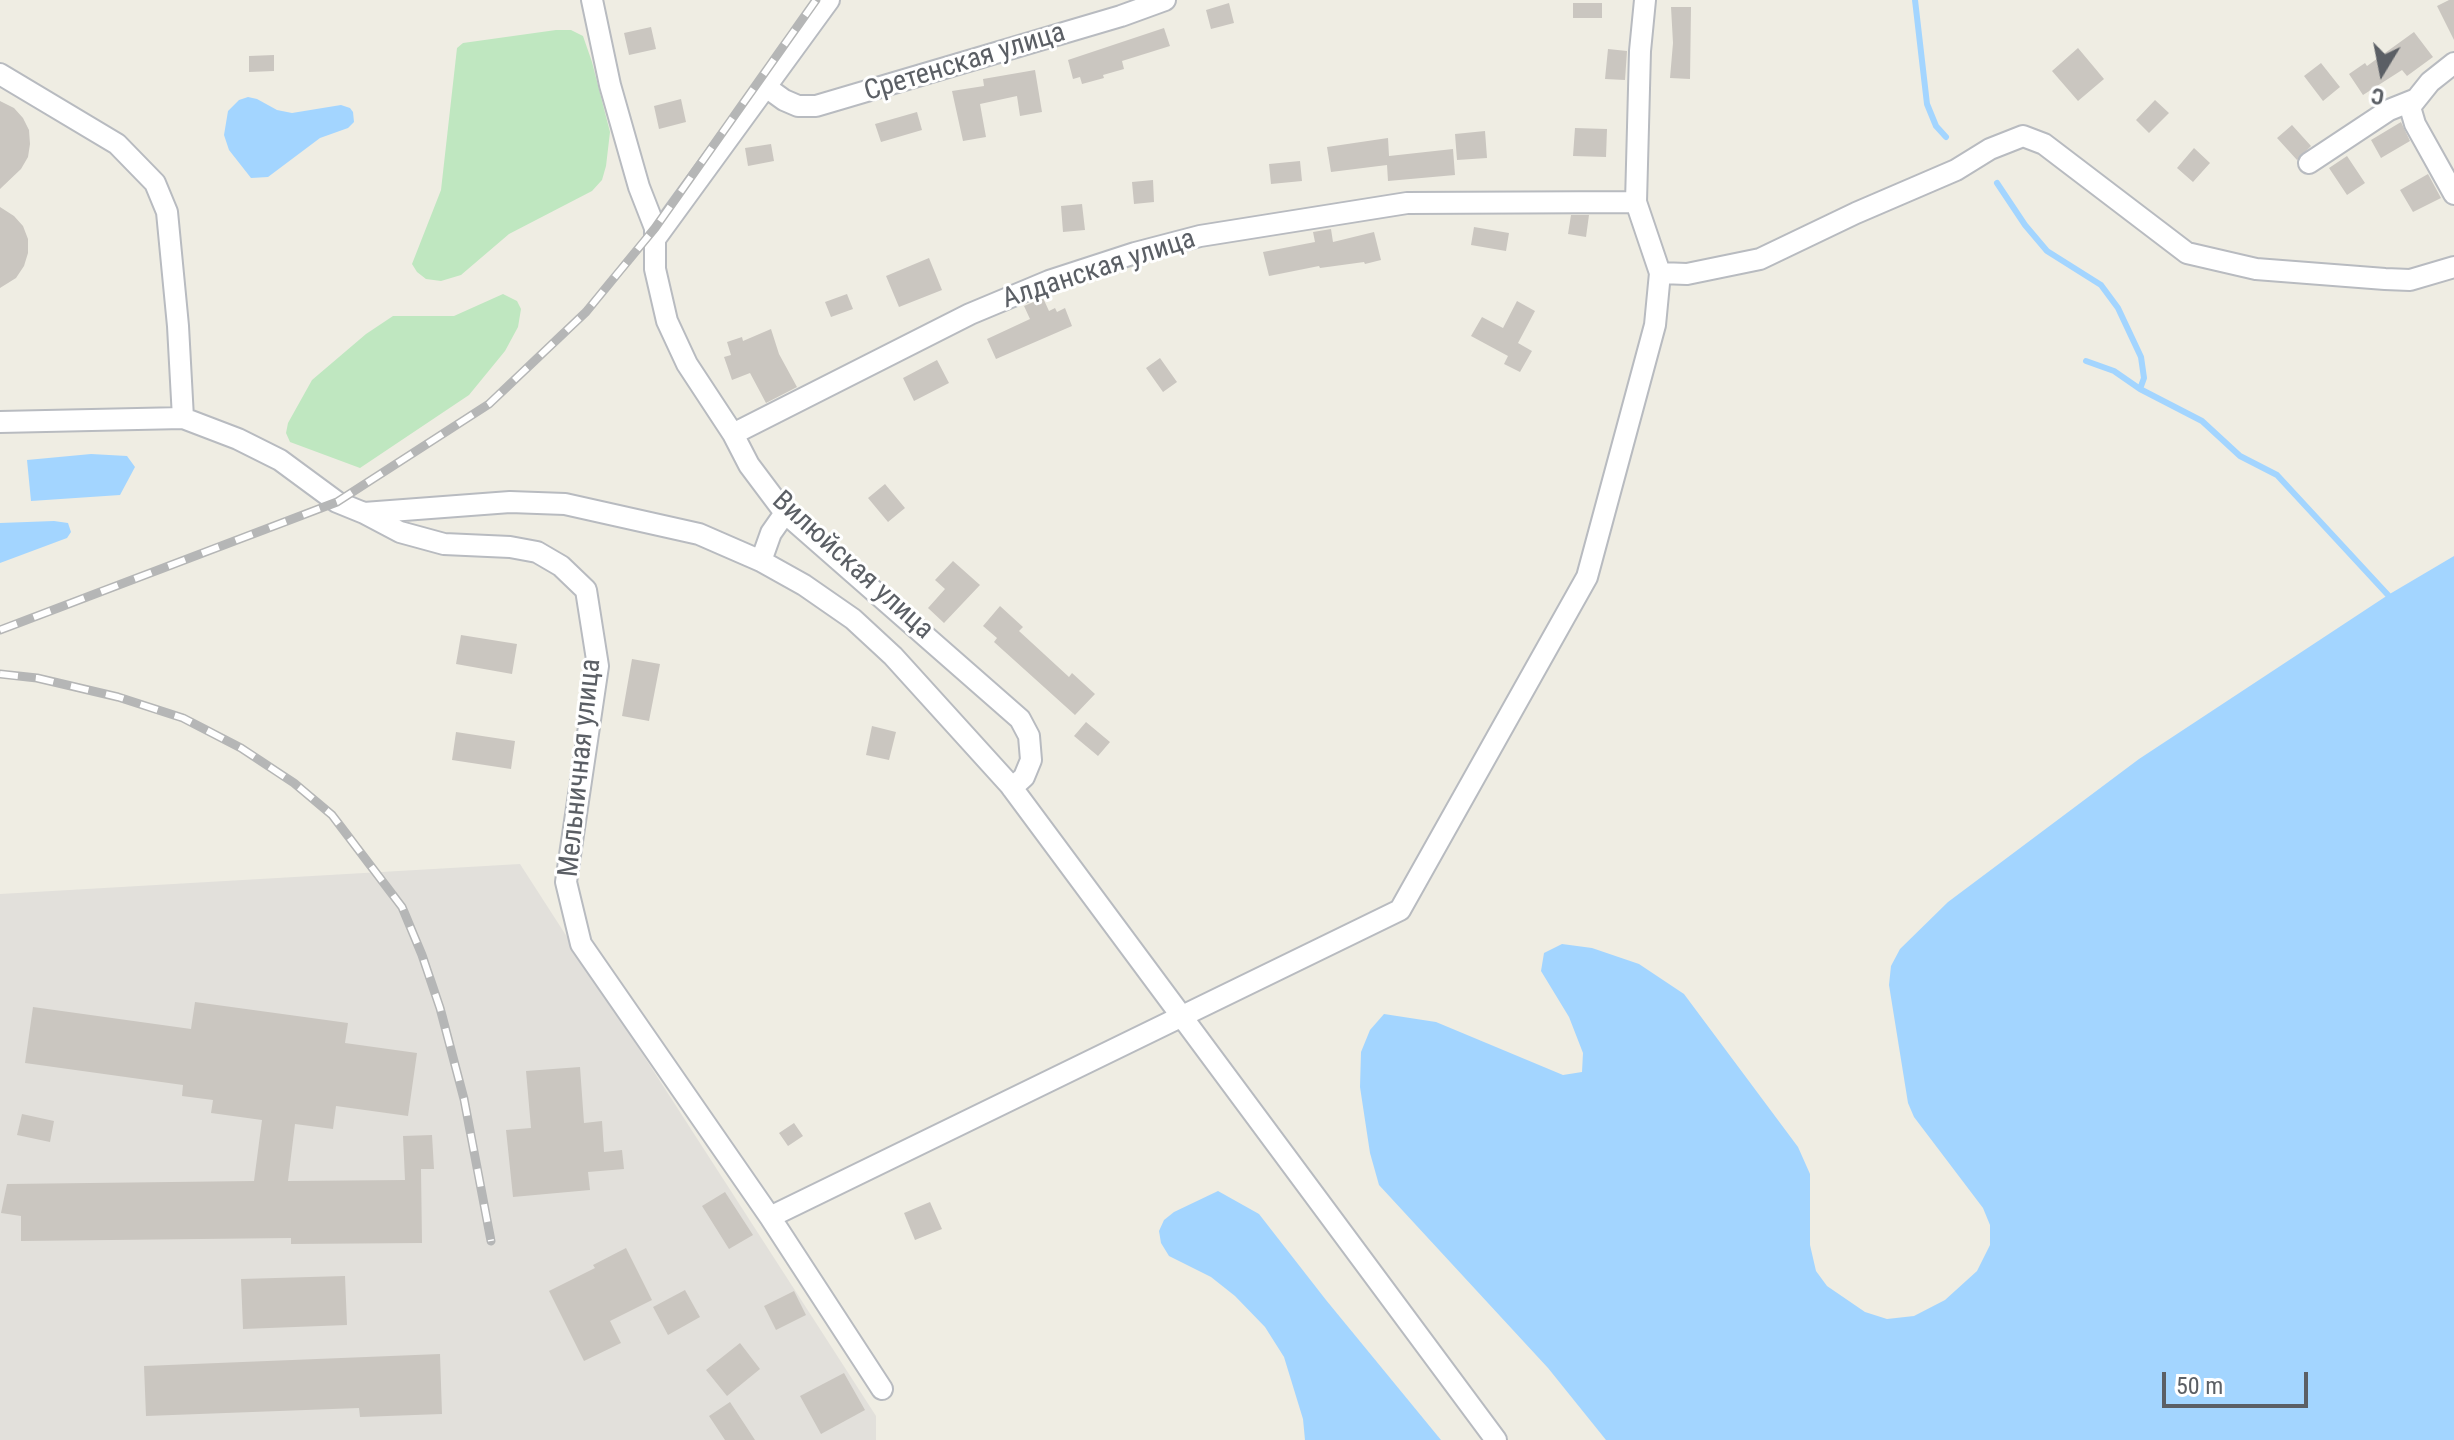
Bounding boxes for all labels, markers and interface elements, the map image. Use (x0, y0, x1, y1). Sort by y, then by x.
street label: Сретенская улица (860, 16, 1070, 110)
north arrow (2342, 32, 2422, 112)
text: С (2369, 83, 2386, 110)
street label: Алданская улица (998, 223, 1200, 317)
street label: Вилюйская улица (764, 485, 940, 647)
street label: Мельничная улица (553, 657, 609, 879)
scale bar (2166, 1356, 2312, 1406)
text: 50 m (2176, 1372, 2223, 1400)

